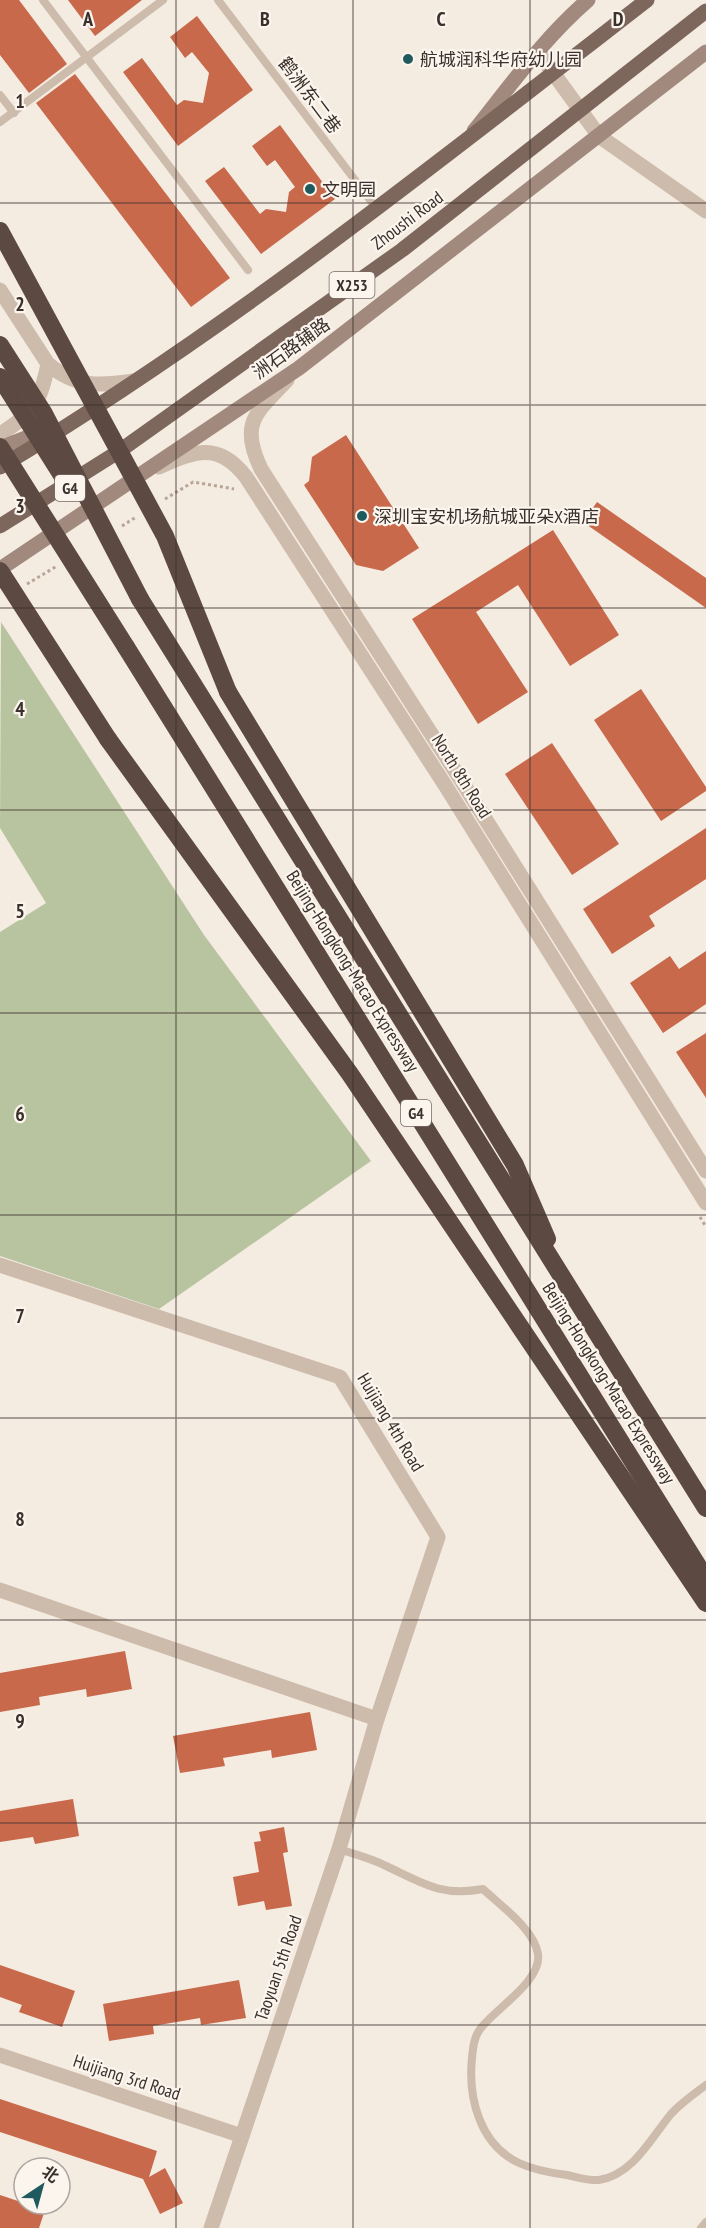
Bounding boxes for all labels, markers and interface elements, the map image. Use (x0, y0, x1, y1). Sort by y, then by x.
text: A (82, 6, 94, 32)
text: B (260, 6, 270, 32)
text: C (436, 6, 446, 32)
text: D (613, 6, 624, 32)
place label: 航城润科华府幼儿园 (420, 48, 582, 71)
street label: 鹤洲东二巷 (274, 52, 346, 138)
marker: 航城润科华府幼儿园 (401, 52, 415, 66)
text: 1 (15, 88, 25, 114)
place label: 文明园 (322, 178, 376, 201)
marker: 文明园 (303, 182, 317, 196)
street label: Zhoushi Road (367, 186, 447, 254)
road number: X253 (330, 272, 374, 298)
text: 2 (15, 291, 25, 317)
street label: 洲石路辅路 (248, 312, 334, 384)
road number: G4 (55, 475, 85, 501)
text: 3 (15, 493, 25, 519)
place label: 深圳宝安机场航城亚朵X酒店 (374, 505, 599, 528)
marker: 深圳宝安机场航城亚朵X酒店 (355, 509, 369, 523)
text: 4 (15, 696, 25, 722)
street label: North 8th Road (427, 730, 497, 822)
street label: Beijing-Hongkong-Macao Expressway (281, 866, 425, 1076)
text: 5 (15, 898, 25, 924)
road number: G4 (401, 1100, 431, 1126)
text: 6 (15, 1101, 25, 1127)
street label: Beijing-Hongkong-Macao Expressway (537, 1278, 681, 1488)
text: 7 (15, 1303, 25, 1329)
street label: Huijiang 4th Road (352, 1368, 430, 1476)
text: 8 (15, 1506, 25, 1532)
text: 9 (15, 1708, 25, 1734)
street label: Taoyuan 5th Road (249, 1912, 307, 2024)
street label: Huijiang 3rd Road (71, 2049, 183, 2105)
north arrow (12, 2156, 72, 2216)
text: 北 (38, 2161, 63, 2187)

